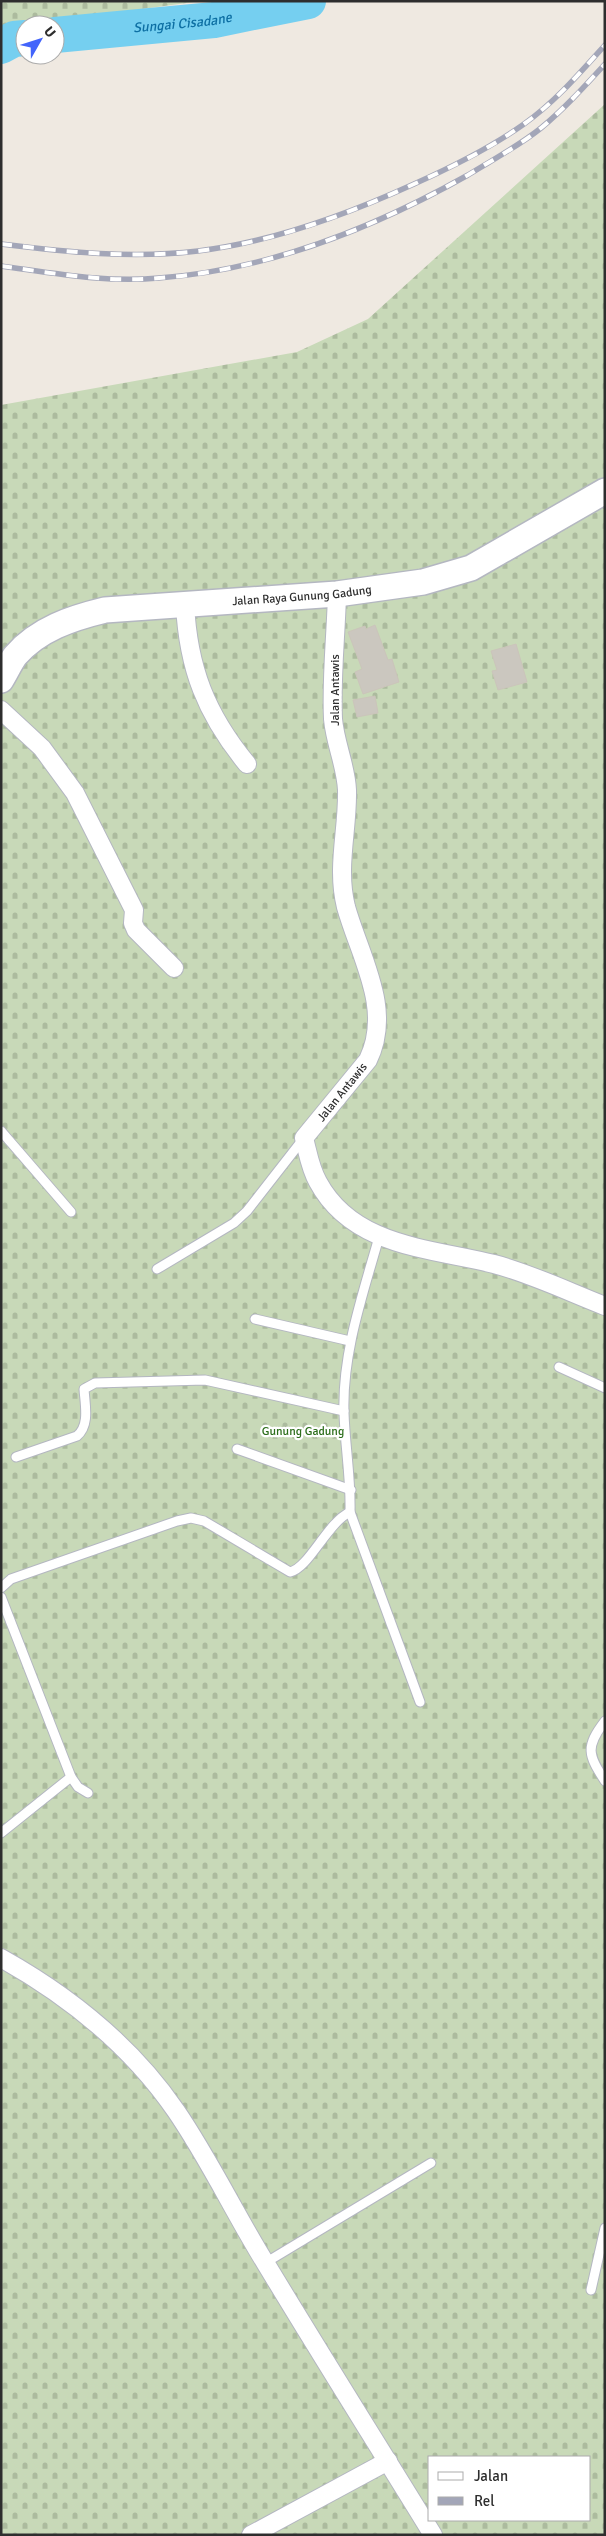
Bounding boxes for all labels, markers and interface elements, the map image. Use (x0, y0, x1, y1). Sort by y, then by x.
water label: Sungai Cisadane (132, 8, 234, 37)
north arrow (15, 15, 65, 65)
text: U (40, 23, 59, 41)
street label: Jalan Raya Gunung Gadung (232, 582, 373, 609)
street label: Jalan Antawis (328, 654, 343, 726)
street label: Jalan Antawis (314, 1060, 371, 1125)
park label: Gunung Gadung (262, 1424, 344, 1439)
legend (428, 2456, 591, 2521)
text: Jalan (474, 2467, 508, 2485)
text: Rel (474, 2492, 495, 2510)

